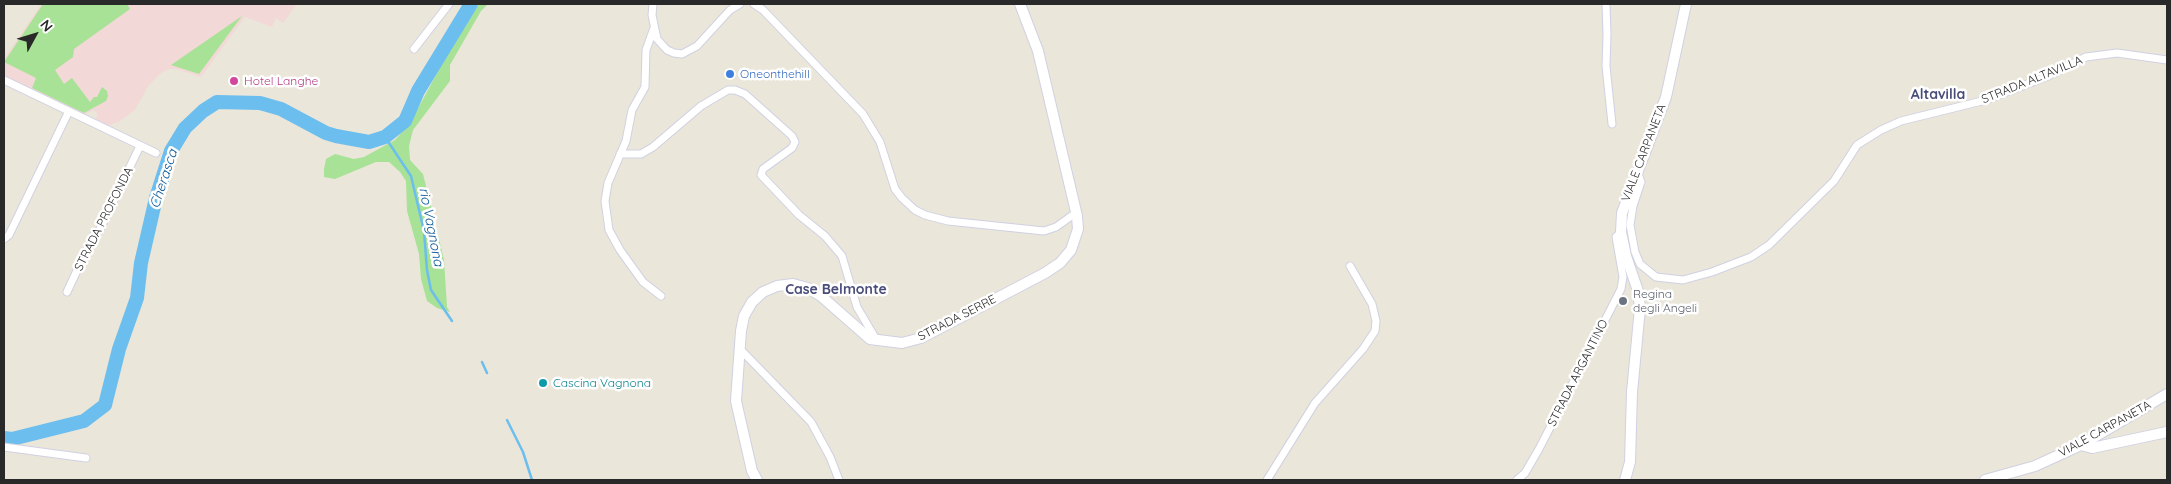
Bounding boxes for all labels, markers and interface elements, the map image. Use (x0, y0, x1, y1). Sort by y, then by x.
north arrow (10, 10, 60, 60)
text: N (36, 16, 57, 35)
street label: STRADA ALTAVILLA (1979, 53, 2085, 107)
place label: Oneonthehill (740, 67, 810, 81)
marker: Oneonthehill (724, 68, 736, 80)
place label: Hotel Langhe (244, 74, 318, 88)
marker: Hotel Langhe (228, 75, 240, 87)
district label: Altavilla (1911, 87, 1965, 103)
street label: VIALE CARPANETA (1619, 102, 1669, 204)
water label: Cherasca (147, 147, 181, 211)
street label: STRADA PROFONDA (72, 165, 136, 273)
water label: rio Vagnona (415, 186, 447, 268)
district label: Case Belmonte (785, 282, 887, 298)
place label: Regina degli Angeli (1633, 287, 1697, 315)
street label: STRADA SERRE (915, 292, 999, 344)
marker: Regina degli Angeli (1617, 295, 1629, 307)
street label: STRADA ARGANTINO (1545, 317, 1611, 429)
place label: Cascina Vagnona (553, 376, 651, 390)
marker: Cascina Vagnona (537, 377, 549, 389)
street label: VIALE CARPANETA (2056, 398, 2154, 460)

